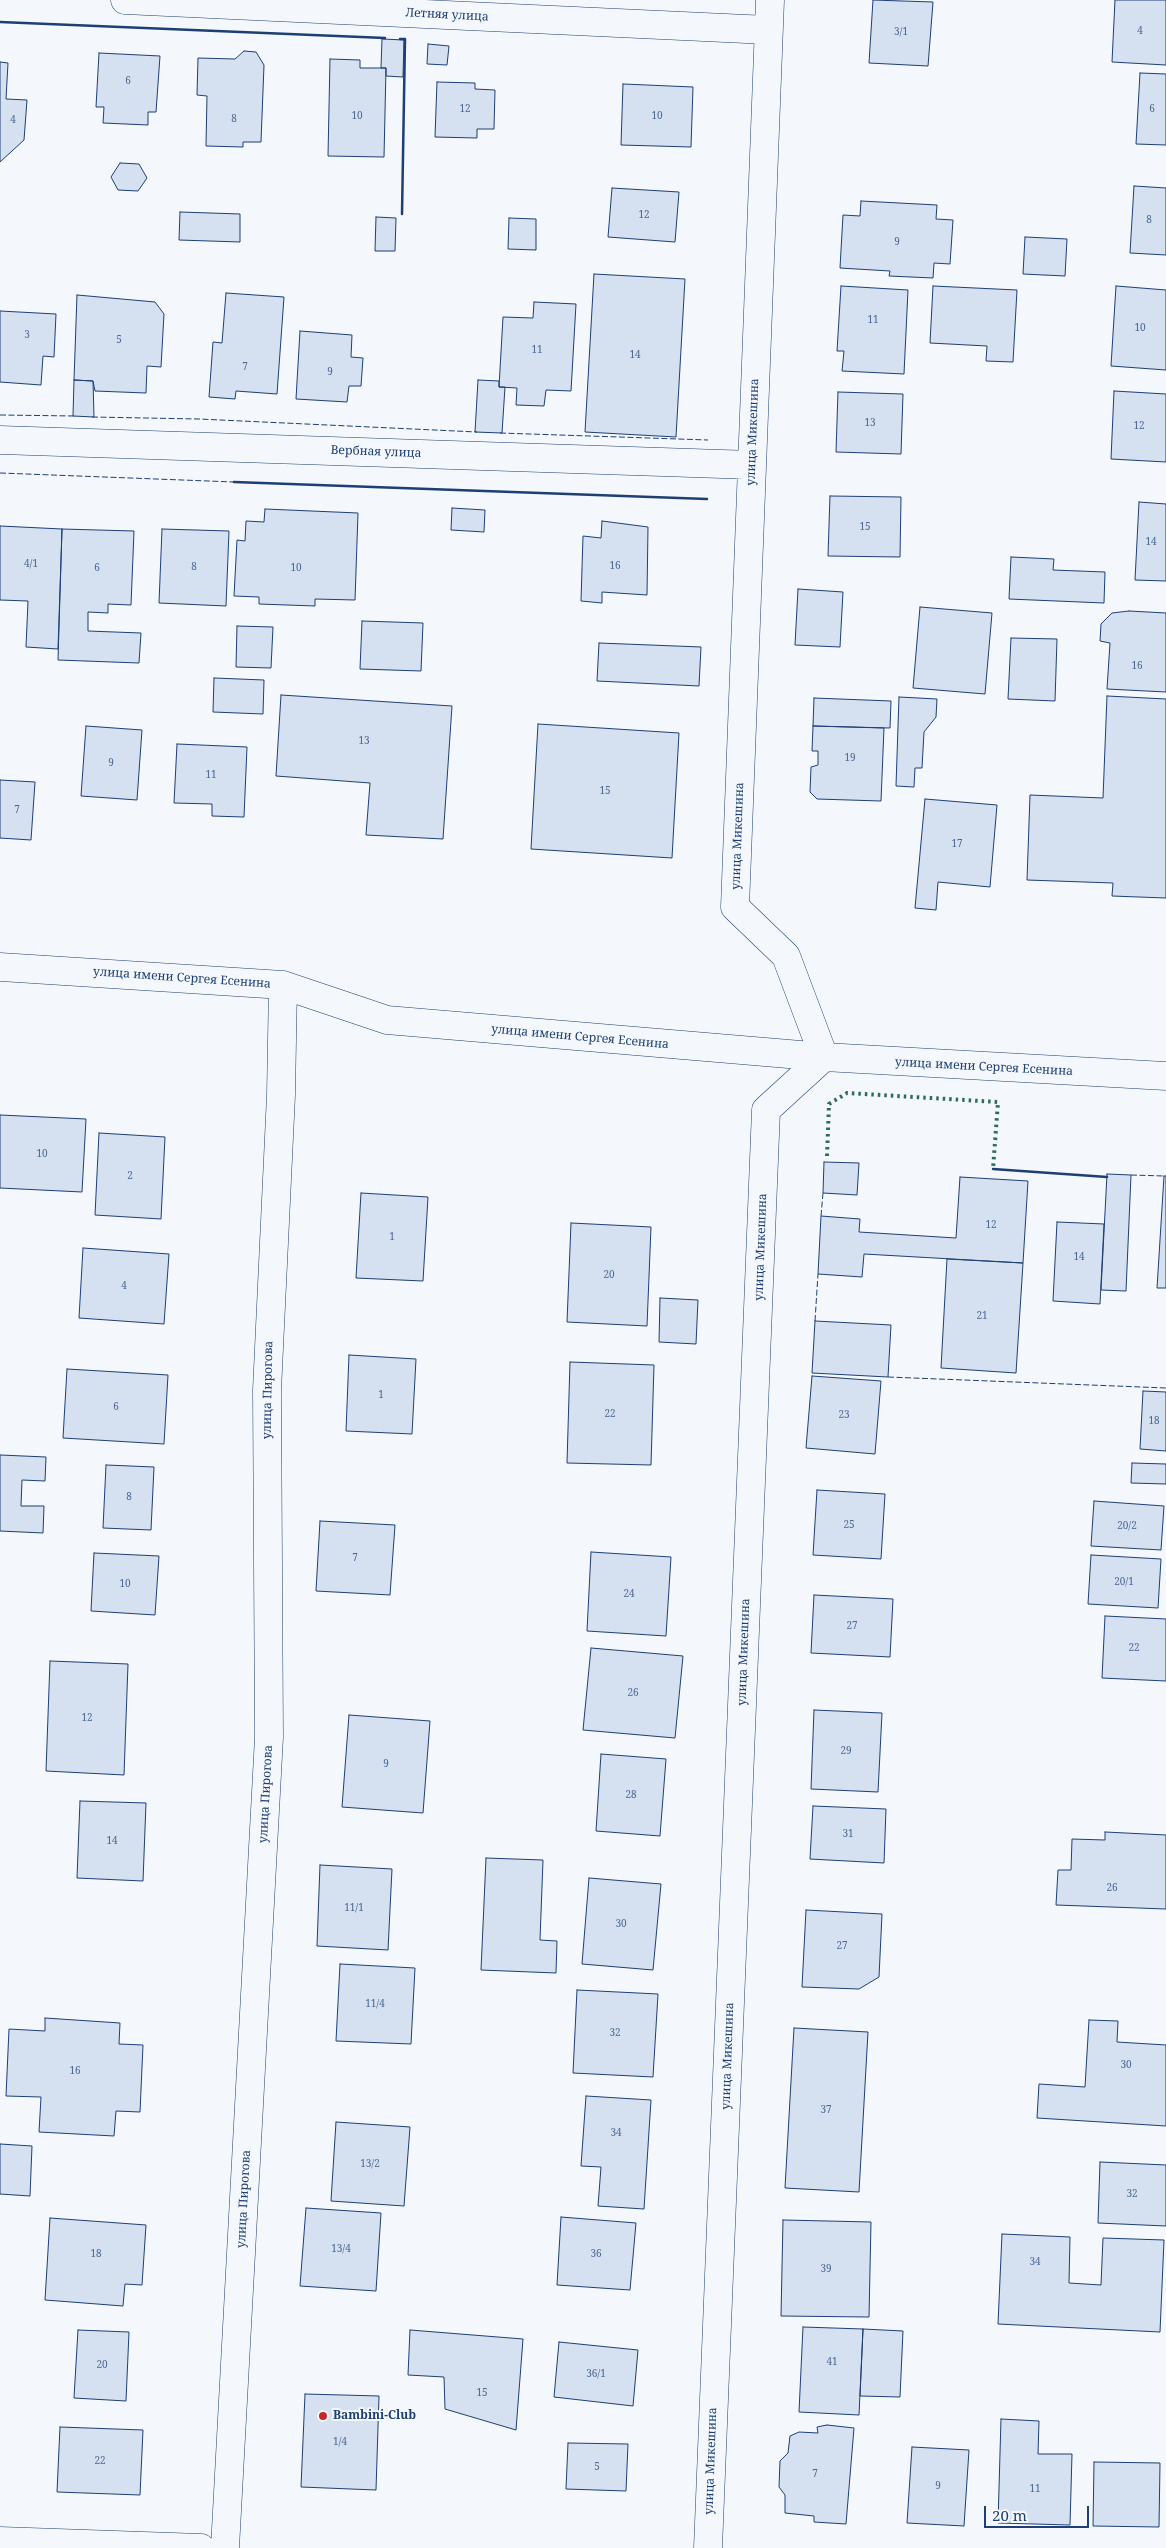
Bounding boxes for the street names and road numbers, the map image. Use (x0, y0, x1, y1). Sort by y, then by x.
street label: Летняя улица (405, 6, 489, 24)
street label: улица Микешина (744, 378, 762, 486)
street label: Вербная улица (330, 443, 422, 461)
street label: улица Микешина (729, 782, 747, 890)
street label: улица имени Сергея Есенина (93, 965, 271, 991)
street label: улица имени Сергея Есенина (491, 1022, 669, 1052)
street label: улица имени Сергея Есенина (895, 1055, 1073, 1079)
street label: улица Микешина (752, 1193, 770, 1301)
street label: улица Пирогова (260, 1341, 276, 1439)
street label: улица Микешина (735, 1598, 753, 1706)
street label: улица Пирогова (256, 1744, 276, 1844)
street label: улица Микешина (719, 2002, 737, 2110)
street label: улица Пирогова (234, 2149, 254, 2249)
street label: улица Микешина (702, 2407, 720, 2515)

